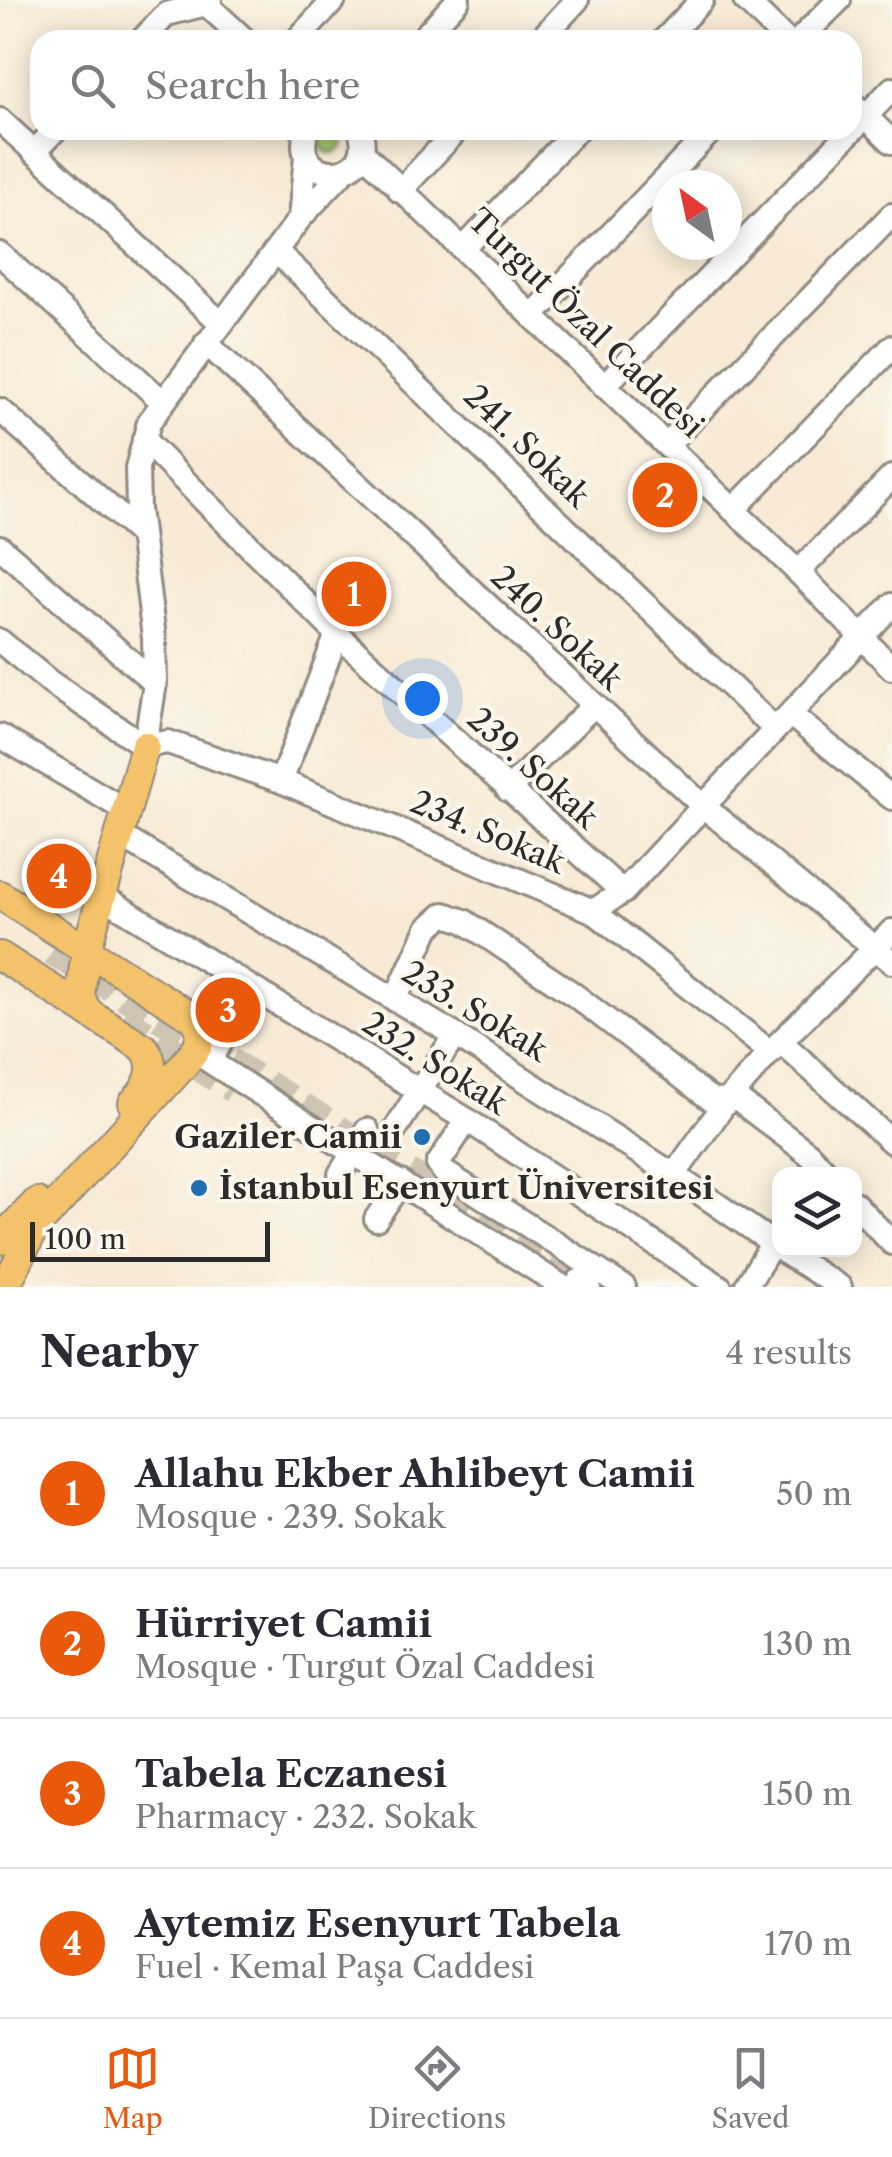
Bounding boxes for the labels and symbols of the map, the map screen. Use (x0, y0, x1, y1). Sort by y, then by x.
north arrow (652, 170, 742, 260)
street label: Turgut Özal Caddesi (460, 200, 712, 445)
street label: 241. Sokak (457, 376, 599, 516)
pin: 2 (632, 458, 698, 532)
pin: 1 (322, 556, 386, 632)
street label: 240. Sokak (484, 557, 632, 699)
your location (397, 673, 448, 724)
street label: 239. Sokak (460, 699, 608, 837)
street label: 234. Sokak (405, 782, 572, 882)
pin: 4 (27, 838, 92, 914)
street label: 233. Sokak (396, 952, 556, 1070)
pin: 3 (196, 972, 260, 1048)
street label: 232. Sokak (356, 1003, 516, 1123)
place label: Gaziler Camii (174, 1117, 402, 1156)
marker: Gaziler Camii (411, 1126, 433, 1148)
place label: İstanbul Esenyurt Üniversitesi (219, 1168, 714, 1207)
marker: İstanbul Esenyurt Üniversitesi (188, 1177, 210, 1199)
scale bar (30, 1217, 270, 1262)

